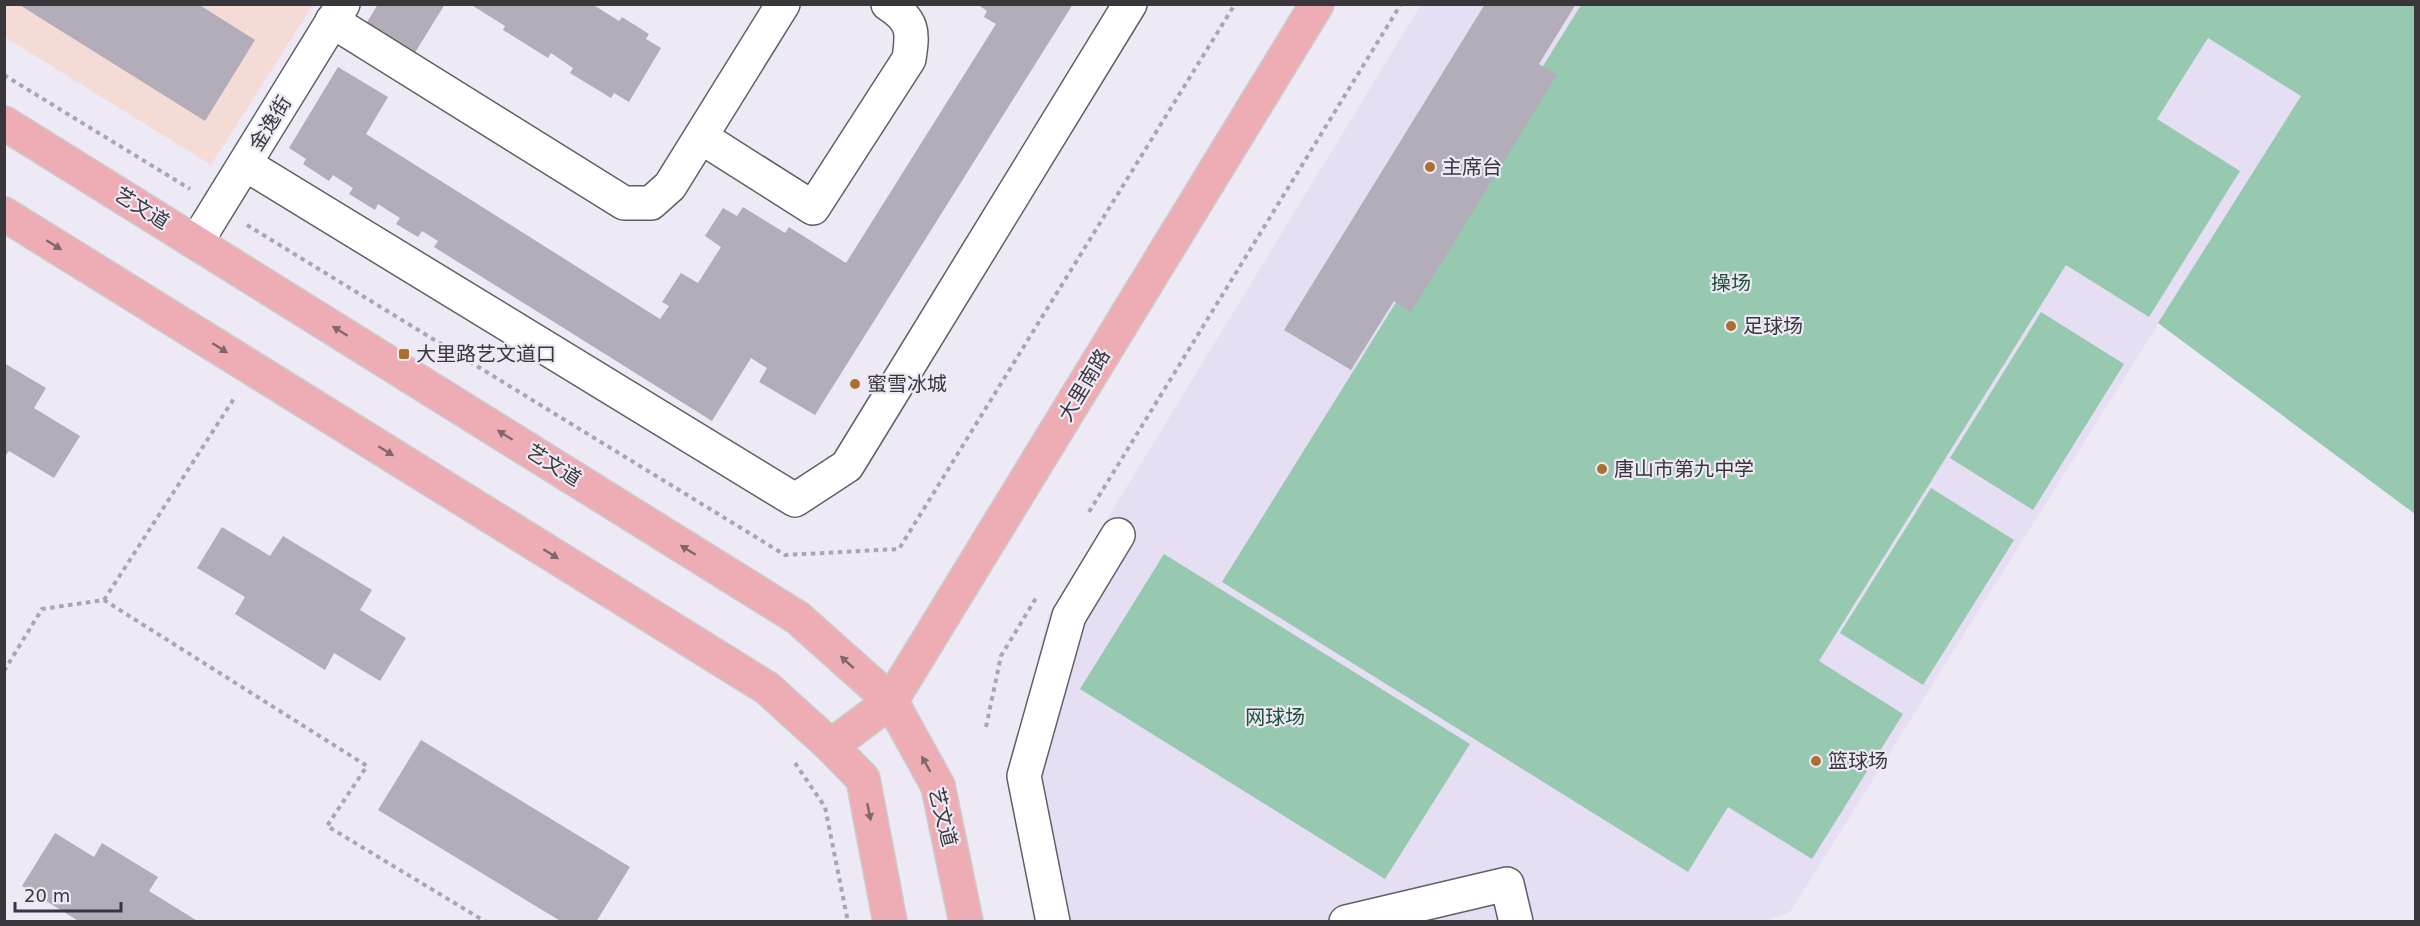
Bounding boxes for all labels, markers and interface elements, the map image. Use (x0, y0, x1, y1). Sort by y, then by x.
street label: 金逸街 (244, 91, 296, 155)
place label: 主席台 (1442, 155, 1502, 179)
marker: 主席台 (1423, 160, 1437, 174)
street label: 艺文道 (110, 182, 174, 234)
one-way arrow (46, 240, 62, 251)
park label: 操场 (1711, 271, 1751, 295)
place label: 足球场 (1743, 314, 1803, 338)
marker: 足球场 (1724, 319, 1738, 333)
one-way arrow (332, 326, 348, 337)
place label: 大里路艺文道口 (416, 342, 556, 366)
one-way arrow (212, 343, 228, 354)
street label: 大里南路 (1053, 345, 1115, 425)
marker: 大里路艺文道口 (397, 347, 411, 361)
place label: 蜜雪冰城 (867, 372, 947, 396)
marker: 蜜雪冰城 (848, 377, 862, 391)
one-way arrow (498, 429, 514, 441)
street label: 艺文道 (522, 439, 586, 491)
one-way arrow (377, 445, 394, 456)
place label: 唐山市第九中学 (1614, 457, 1754, 481)
marker: 唐山市第九中学 (1595, 462, 1609, 476)
one-way arrow (680, 544, 697, 555)
one-way arrow (543, 548, 559, 559)
one-way arrow (840, 656, 855, 669)
park label: 网球场 (1245, 705, 1305, 729)
place label: 篮球场 (1828, 749, 1888, 773)
marker: 篮球场 (1809, 754, 1823, 768)
one-way arrow (920, 756, 931, 772)
street label: 艺文道 (924, 785, 962, 849)
one-way arrow (865, 803, 874, 822)
scale bar (15, 875, 122, 913)
text: 20 m (24, 885, 70, 906)

